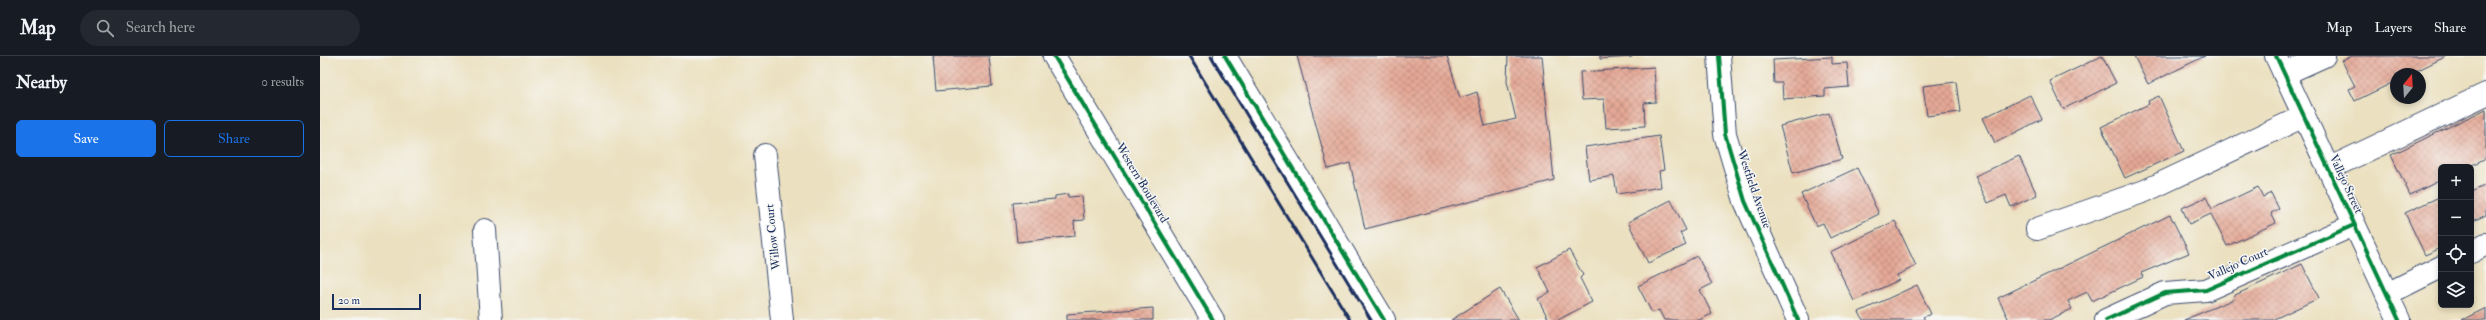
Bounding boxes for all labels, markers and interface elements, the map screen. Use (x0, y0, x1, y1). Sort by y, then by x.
search box (80, 10, 360, 46)
text: Map (20, 16, 56, 40)
icon: search (94, 17, 116, 39)
text: Search here (126, 18, 195, 37)
text: Map (2326, 19, 2352, 36)
text: Layers (2374, 19, 2412, 36)
text: Share (2434, 19, 2466, 36)
north arrow (2390, 68, 2426, 104)
text: Nearby (16, 72, 67, 93)
text: 0 results (261, 74, 304, 90)
button: Save (16, 120, 156, 157)
button: Share (164, 120, 304, 157)
street label: Western Boulevard (1112, 139, 1172, 226)
street label: Westfield Avenue (1733, 147, 1774, 230)
street label: Vallejo Street (2326, 152, 2366, 216)
map controls (2438, 164, 2474, 308)
button: + (2438, 164, 2474, 200)
button: − (2438, 200, 2474, 236)
street label: Willow Court (762, 203, 784, 272)
button: locate (2438, 236, 2474, 272)
street label: Vallejo Court (2206, 244, 2270, 284)
button: layers (2438, 272, 2474, 308)
scale bar (332, 292, 421, 311)
text: 20 m (338, 294, 360, 307)

